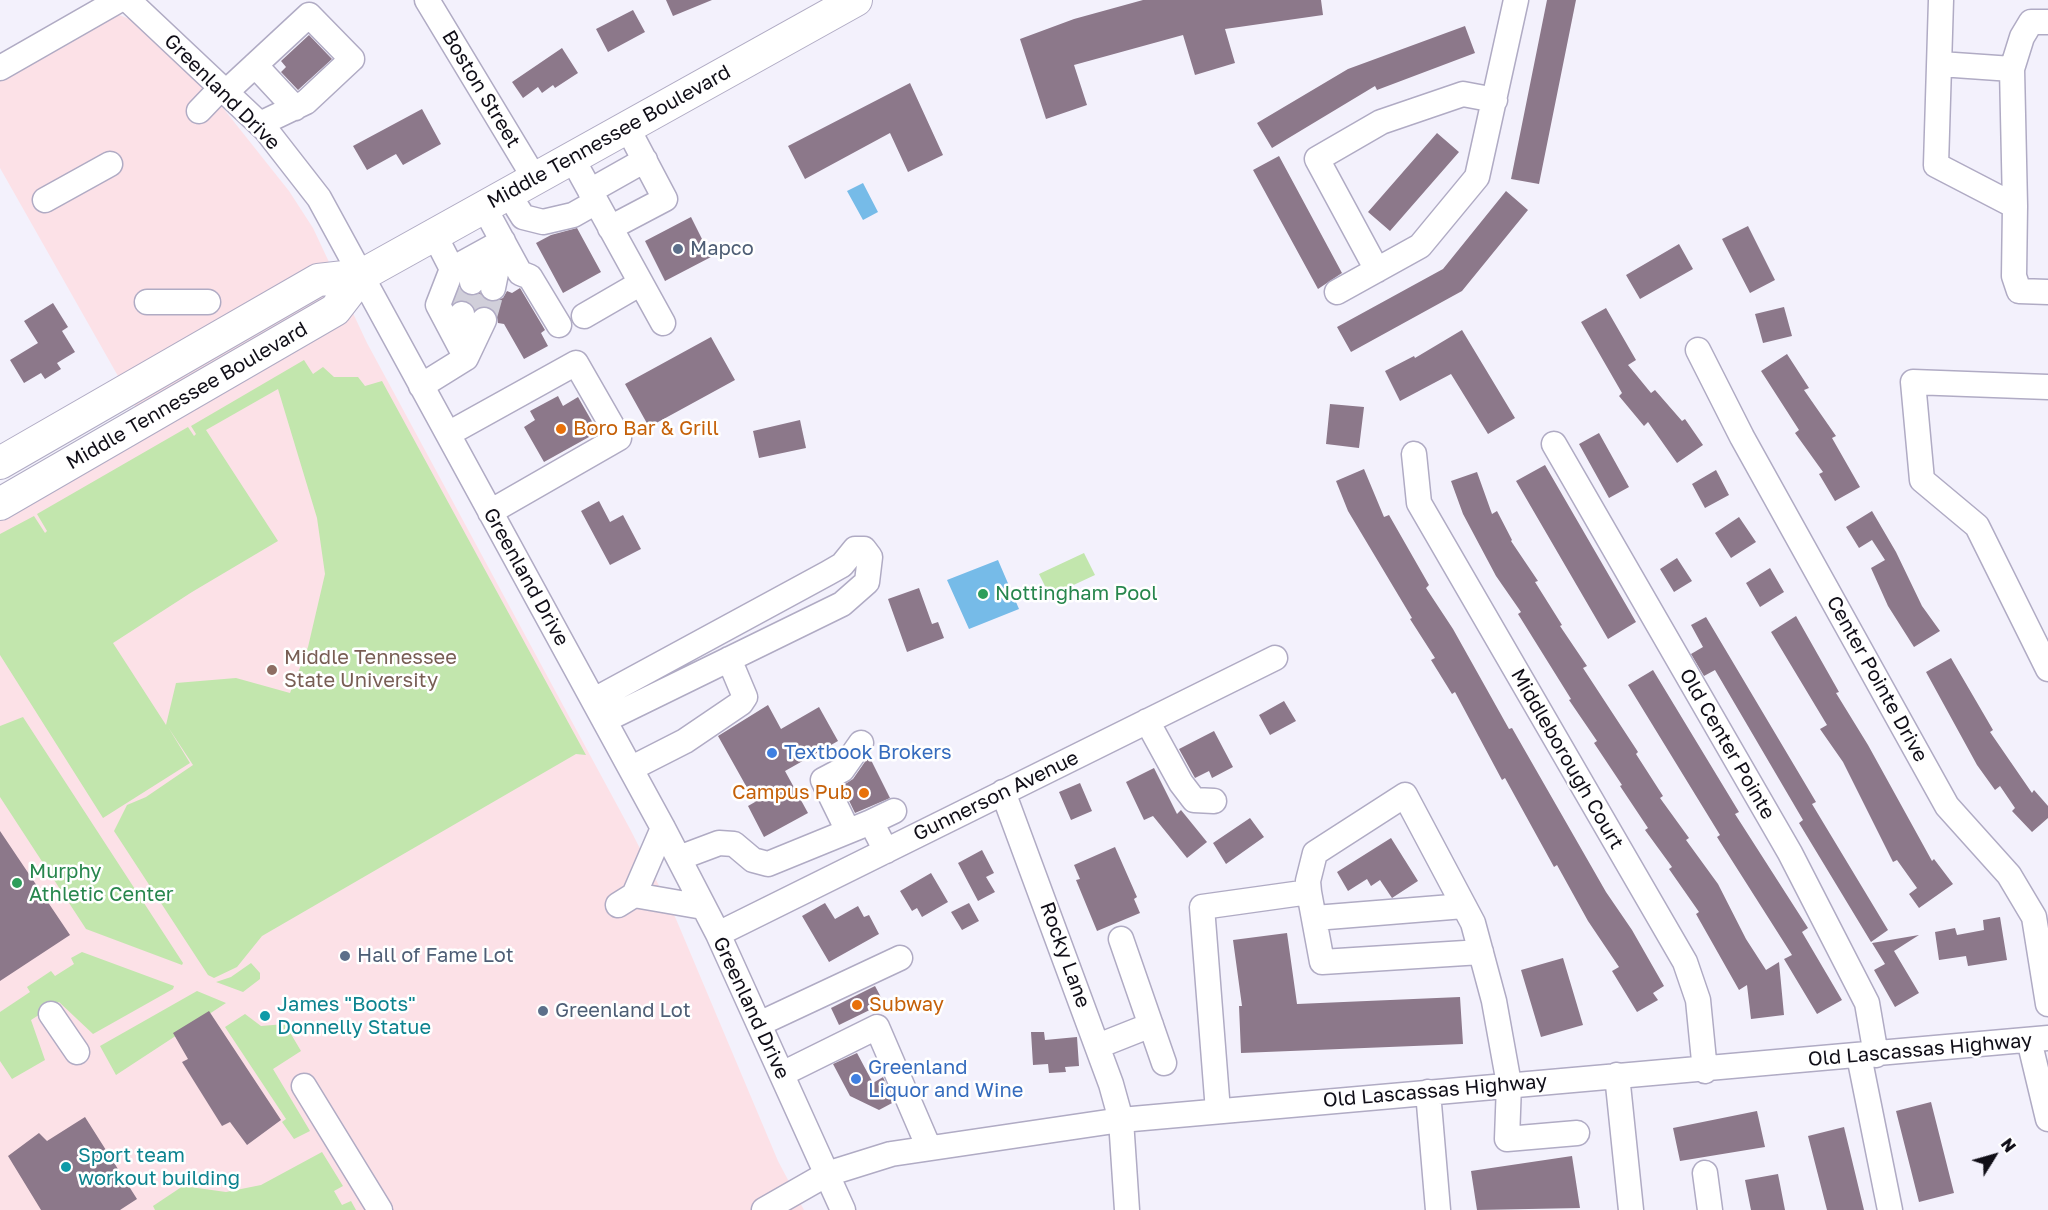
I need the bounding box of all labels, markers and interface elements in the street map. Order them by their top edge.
street label: Boston Street [437,26,525,152]
street label: Greenland Drive [159,29,285,155]
street label: Middle Tennessee Boulevard [483,60,735,214]
place label: Mapco [690,237,754,261]
marker: Mapco [671,242,685,256]
street label: Middle Tennessee Boulevard [62,317,312,475]
place label: Boro Bar & Grill [573,417,719,441]
marker: Boro Bar & Grill [554,422,568,436]
street label: Greenland Drive [478,504,574,650]
place label: Nottingham Pool [995,582,1158,606]
marker: Nottingham Pool [976,587,990,601]
street label: Center Pointe Drive [1821,592,1933,766]
place label: Middle Tennessee State University [284,646,457,693]
marker: Middle Tennessee State University [265,663,279,677]
street label: Middleborough Court [1505,664,1629,854]
street label: Old Center Pointe [1674,664,1780,824]
place label: Textbook Brokers [784,741,952,765]
marker: Textbook Brokers [765,746,779,760]
street label: Gunnerson Avenue [910,746,1082,846]
place label: Campus Pub [732,781,852,805]
marker: Campus Pub [857,786,871,800]
place label: Murphy Athletic Center [29,860,174,907]
marker: Murphy Athletic Center [10,876,24,890]
street label: Rocky Lane [1035,899,1095,1011]
street label: Greenland Drive [708,933,794,1083]
place label: Hall of Fame Lot [357,944,514,968]
marker: Hall of Fame Lot [338,949,352,963]
place label: James "Boots" Donnelly Statue [277,993,431,1040]
place label: Subway [869,993,944,1017]
marker: Subway [850,998,864,1012]
place label: Greenland Lot [555,999,691,1023]
marker: Greenland Lot [536,1004,550,1018]
marker: James "Boots" Donnelly Statue [258,1009,272,1023]
street label: Old Lascassas Highway [1807,1028,2033,1072]
place label: Greenland Liquor and Wine [868,1056,1023,1103]
street label: Old Lascassas Highway [1322,1069,1548,1113]
marker: Greenland Liquor and Wine [849,1072,863,1086]
north arrow [1964,1126,2024,1186]
text: N [1997,1134,2020,1156]
place label: Sport team workout building [78,1144,240,1191]
marker: Sport team workout building [59,1160,73,1174]

